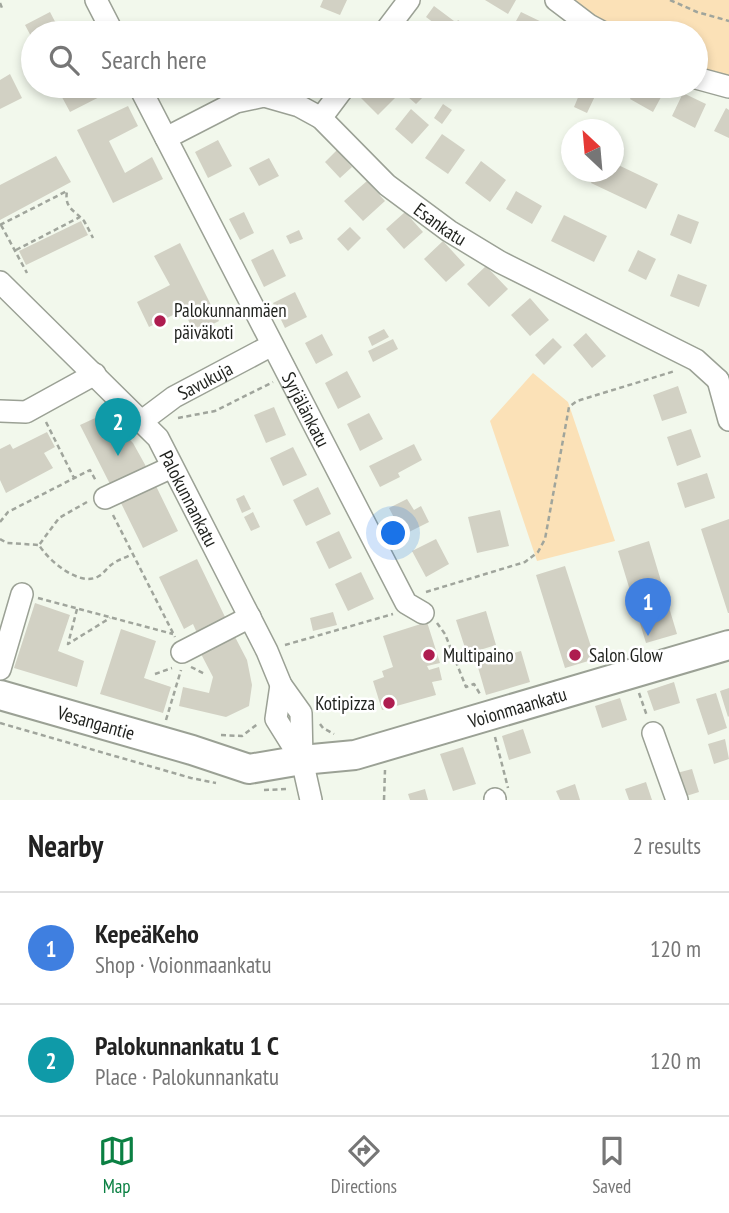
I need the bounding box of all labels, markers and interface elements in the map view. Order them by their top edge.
search box [21,21,708,98]
icon: search [45,41,83,79]
text: Search here [101,43,207,76]
north arrow [561,119,624,182]
street label: Esankatu [409,197,471,251]
place label: Palokunnanmäen päiväkoti [174,298,287,344]
marker: Palokunnanmäen päiväkoti [152,313,168,329]
street label: Savukuja [173,356,236,405]
street label: Syrjälänkatu [277,368,335,451]
pin: 2 [95,398,141,456]
street label: Palokunnankatu [154,446,224,551]
your location [376,516,410,550]
pin: 1 [625,578,671,636]
place label: Multipaino [443,643,514,667]
place label: Salon Glow [589,643,664,667]
marker: Multipaino [421,647,437,663]
marker: Salon Glow [567,647,583,663]
street label: Voionmaankatu [464,681,569,733]
place label: Kotipizza [315,691,375,715]
marker: Kotipizza [381,695,397,711]
street label: Vesangantie [54,700,138,745]
text: Nearby [28,826,103,865]
text: 2 results [633,831,701,860]
text: KepeäKeho [95,917,199,950]
text: 1 [46,934,57,963]
text: 120 m [650,934,701,963]
text: Shop · Voionmaankatu [95,950,271,979]
text: Palokunnankatu 1 C [95,1029,279,1062]
text: 2 [46,1046,57,1075]
text: 120 m [650,1046,701,1075]
text: Place · Palokunnankatu [95,1062,279,1091]
tab: Map [98,1132,136,1198]
tab: Directions [331,1132,397,1198]
tab: Saved [592,1132,631,1198]

